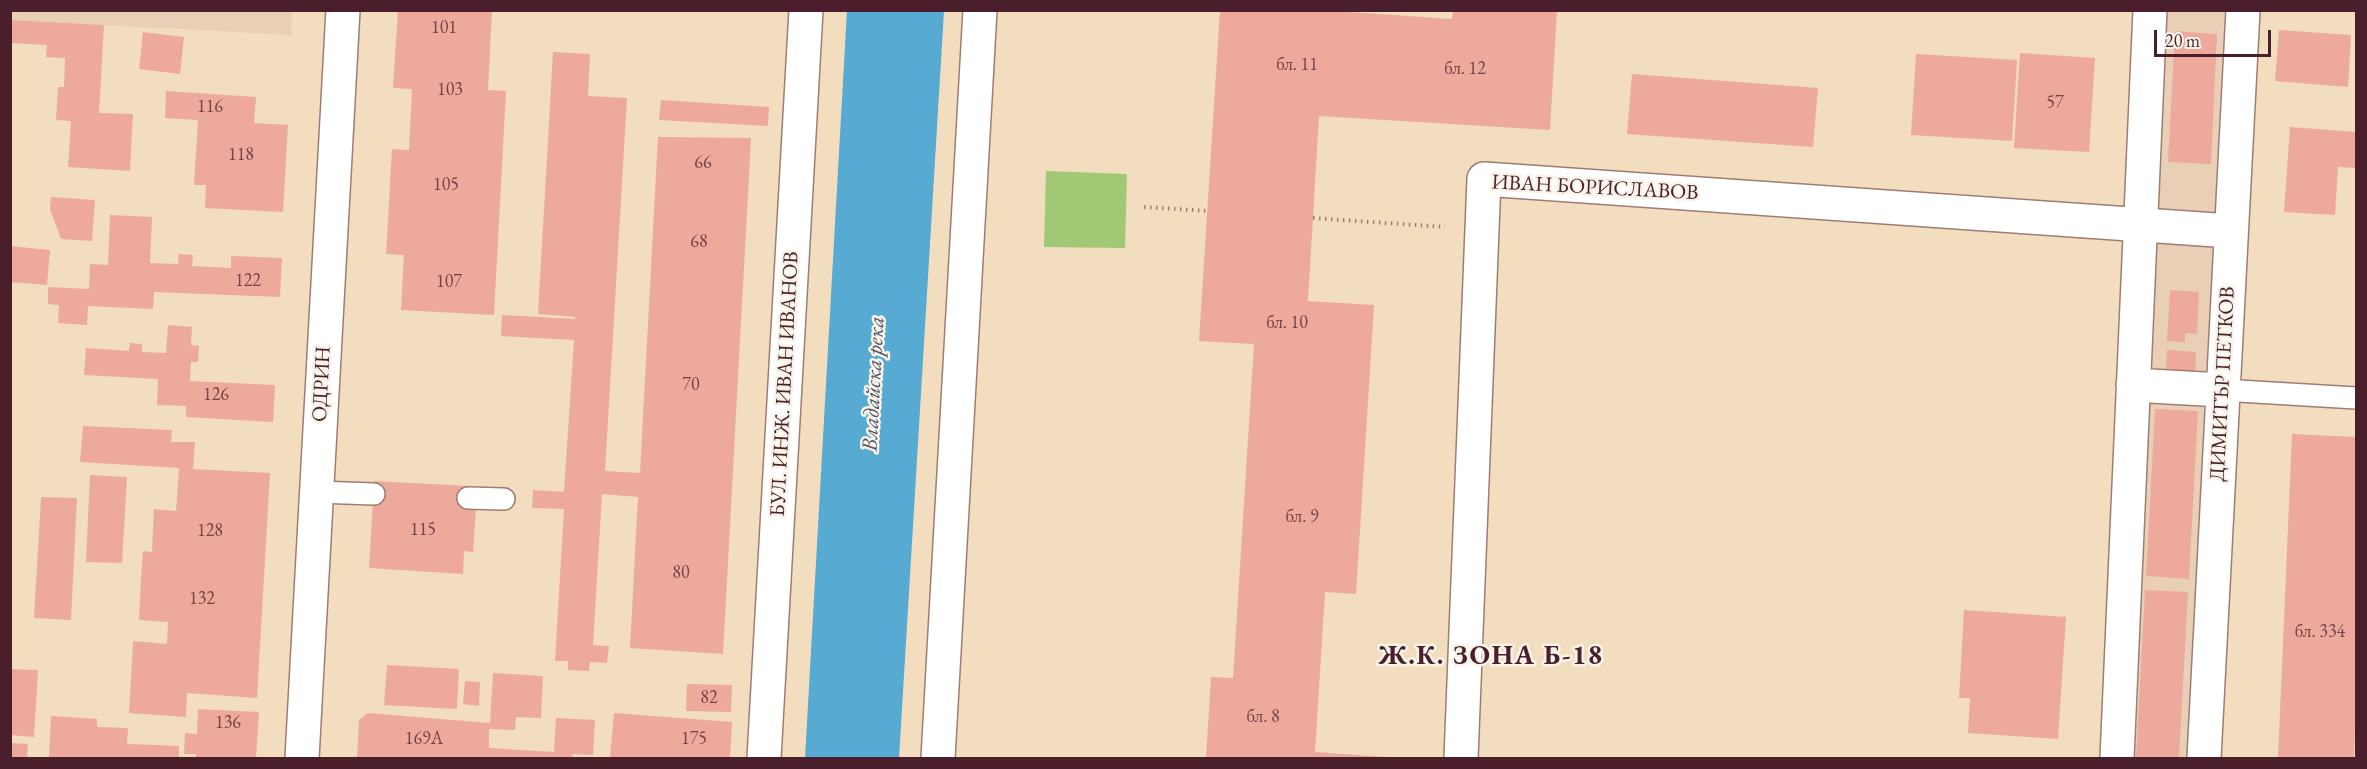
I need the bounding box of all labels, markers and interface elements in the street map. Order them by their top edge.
house number: 101 [431,17,457,39]
scale bar [2157,18,2274,56]
text: 20 m [2165,29,2200,52]
house number: бл. 11 [1276,54,1318,76]
house number: бл. 12 [1444,58,1486,80]
house number: 103 [437,79,463,101]
house number: 57 [2046,92,2064,114]
house number: 116 [197,96,223,118]
house number: 118 [228,144,254,166]
house number: 66 [694,152,712,174]
street label: ИВАН БОРИСЛАВОВ [1491,170,1699,206]
house number: 105 [433,174,459,196]
house number: 68 [690,231,708,253]
street label: БУЛ. ИНЖ. ИВАН ИВАНОВ [765,251,805,517]
house number: 122 [235,270,261,292]
house number: 107 [436,271,462,293]
street label: ДИМИТЪР ПЕТКОВ [2205,286,2241,482]
house number: бл. 10 [1266,312,1308,334]
water label: Владайска река [857,316,891,452]
street label: ОДРИН [307,346,337,422]
house number: 70 [682,374,700,396]
house number: 126 [203,384,229,406]
house number: бл. 9 [1285,506,1319,528]
house number: 115 [410,519,436,541]
house number: 128 [197,520,223,542]
house number: 80 [672,562,690,584]
house number: 132 [189,588,215,610]
house number: бл. 334 [2295,621,2345,643]
district label: Ж.К. ЗОНА Б-18 [1378,641,1604,673]
house number: 82 [700,687,718,709]
house number: бл. 8 [1246,706,1280,728]
house number: 136 [215,712,241,734]
house number: 169А [405,728,443,750]
house number: 175 [681,728,707,750]

